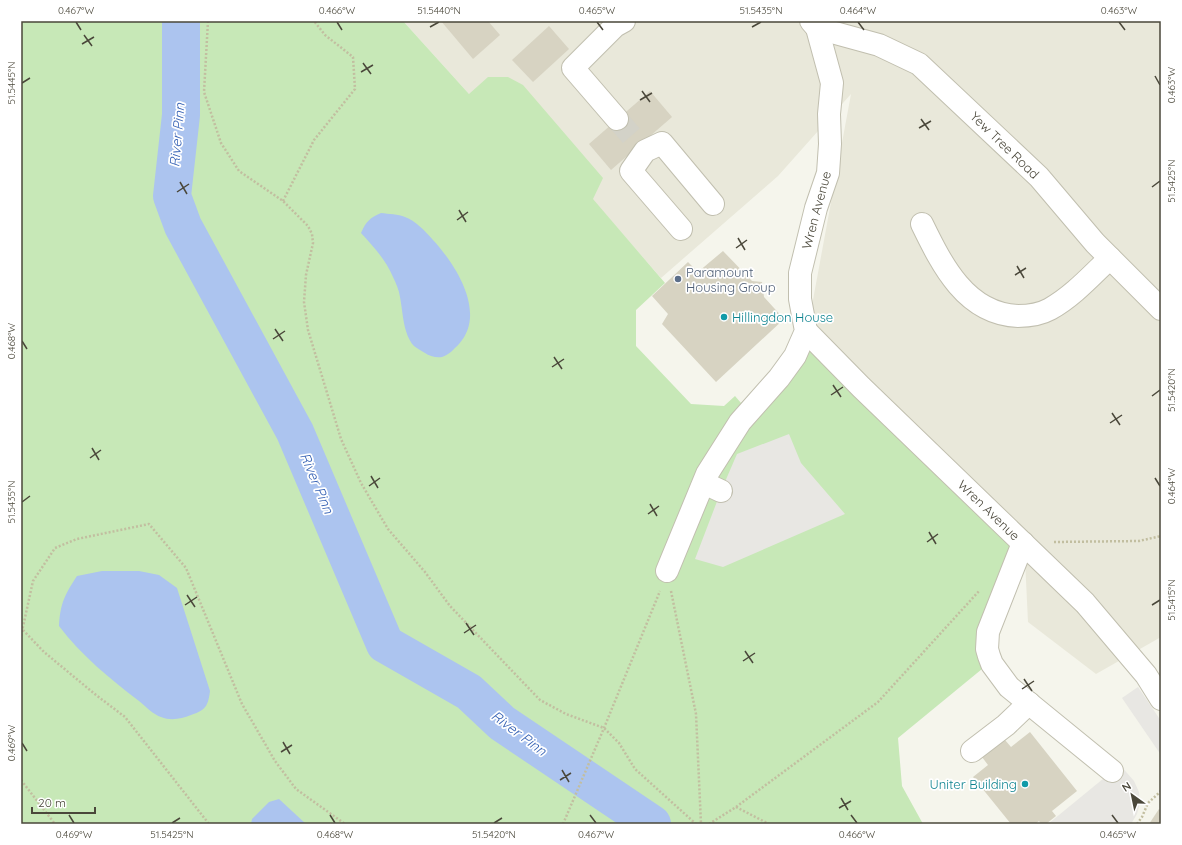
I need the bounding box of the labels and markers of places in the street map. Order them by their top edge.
place label: Paramount Housing Group [686,264,776,295]
marker: Paramount Housing Group [673,274,683,284]
place label: Hillingdon House [732,309,833,325]
marker: Hillingdon House [719,312,729,322]
place label: Uniter Building [929,776,1017,792]
marker: Uniter Building [1020,779,1030,789]

